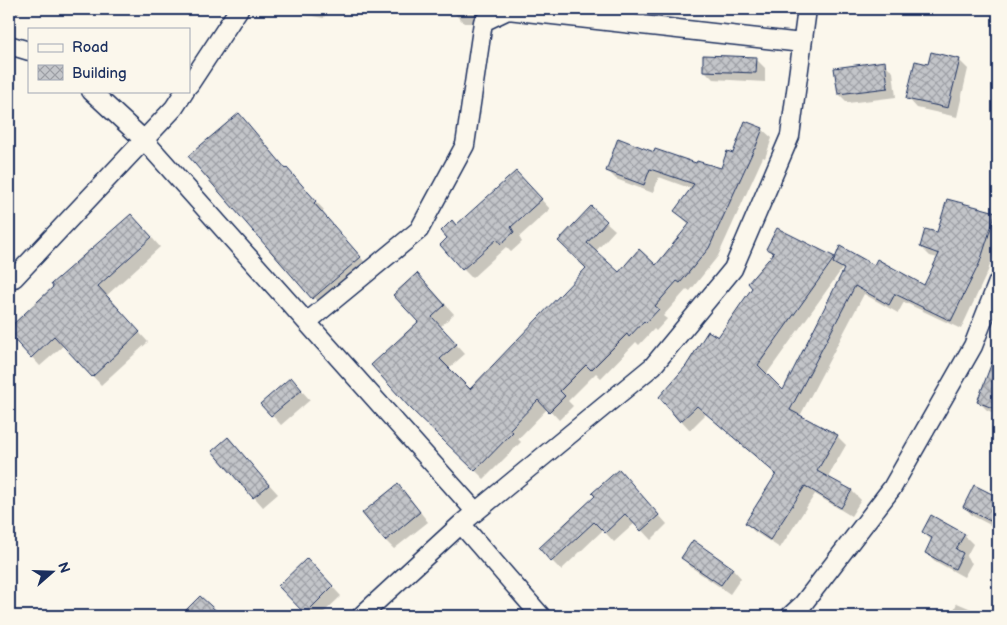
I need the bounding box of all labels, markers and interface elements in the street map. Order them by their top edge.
legend [28,28,190,92]
text: Road [72,38,108,57]
text: Building [72,64,127,83]
north arrow [28,548,78,598]
text: N [54,560,74,576]

